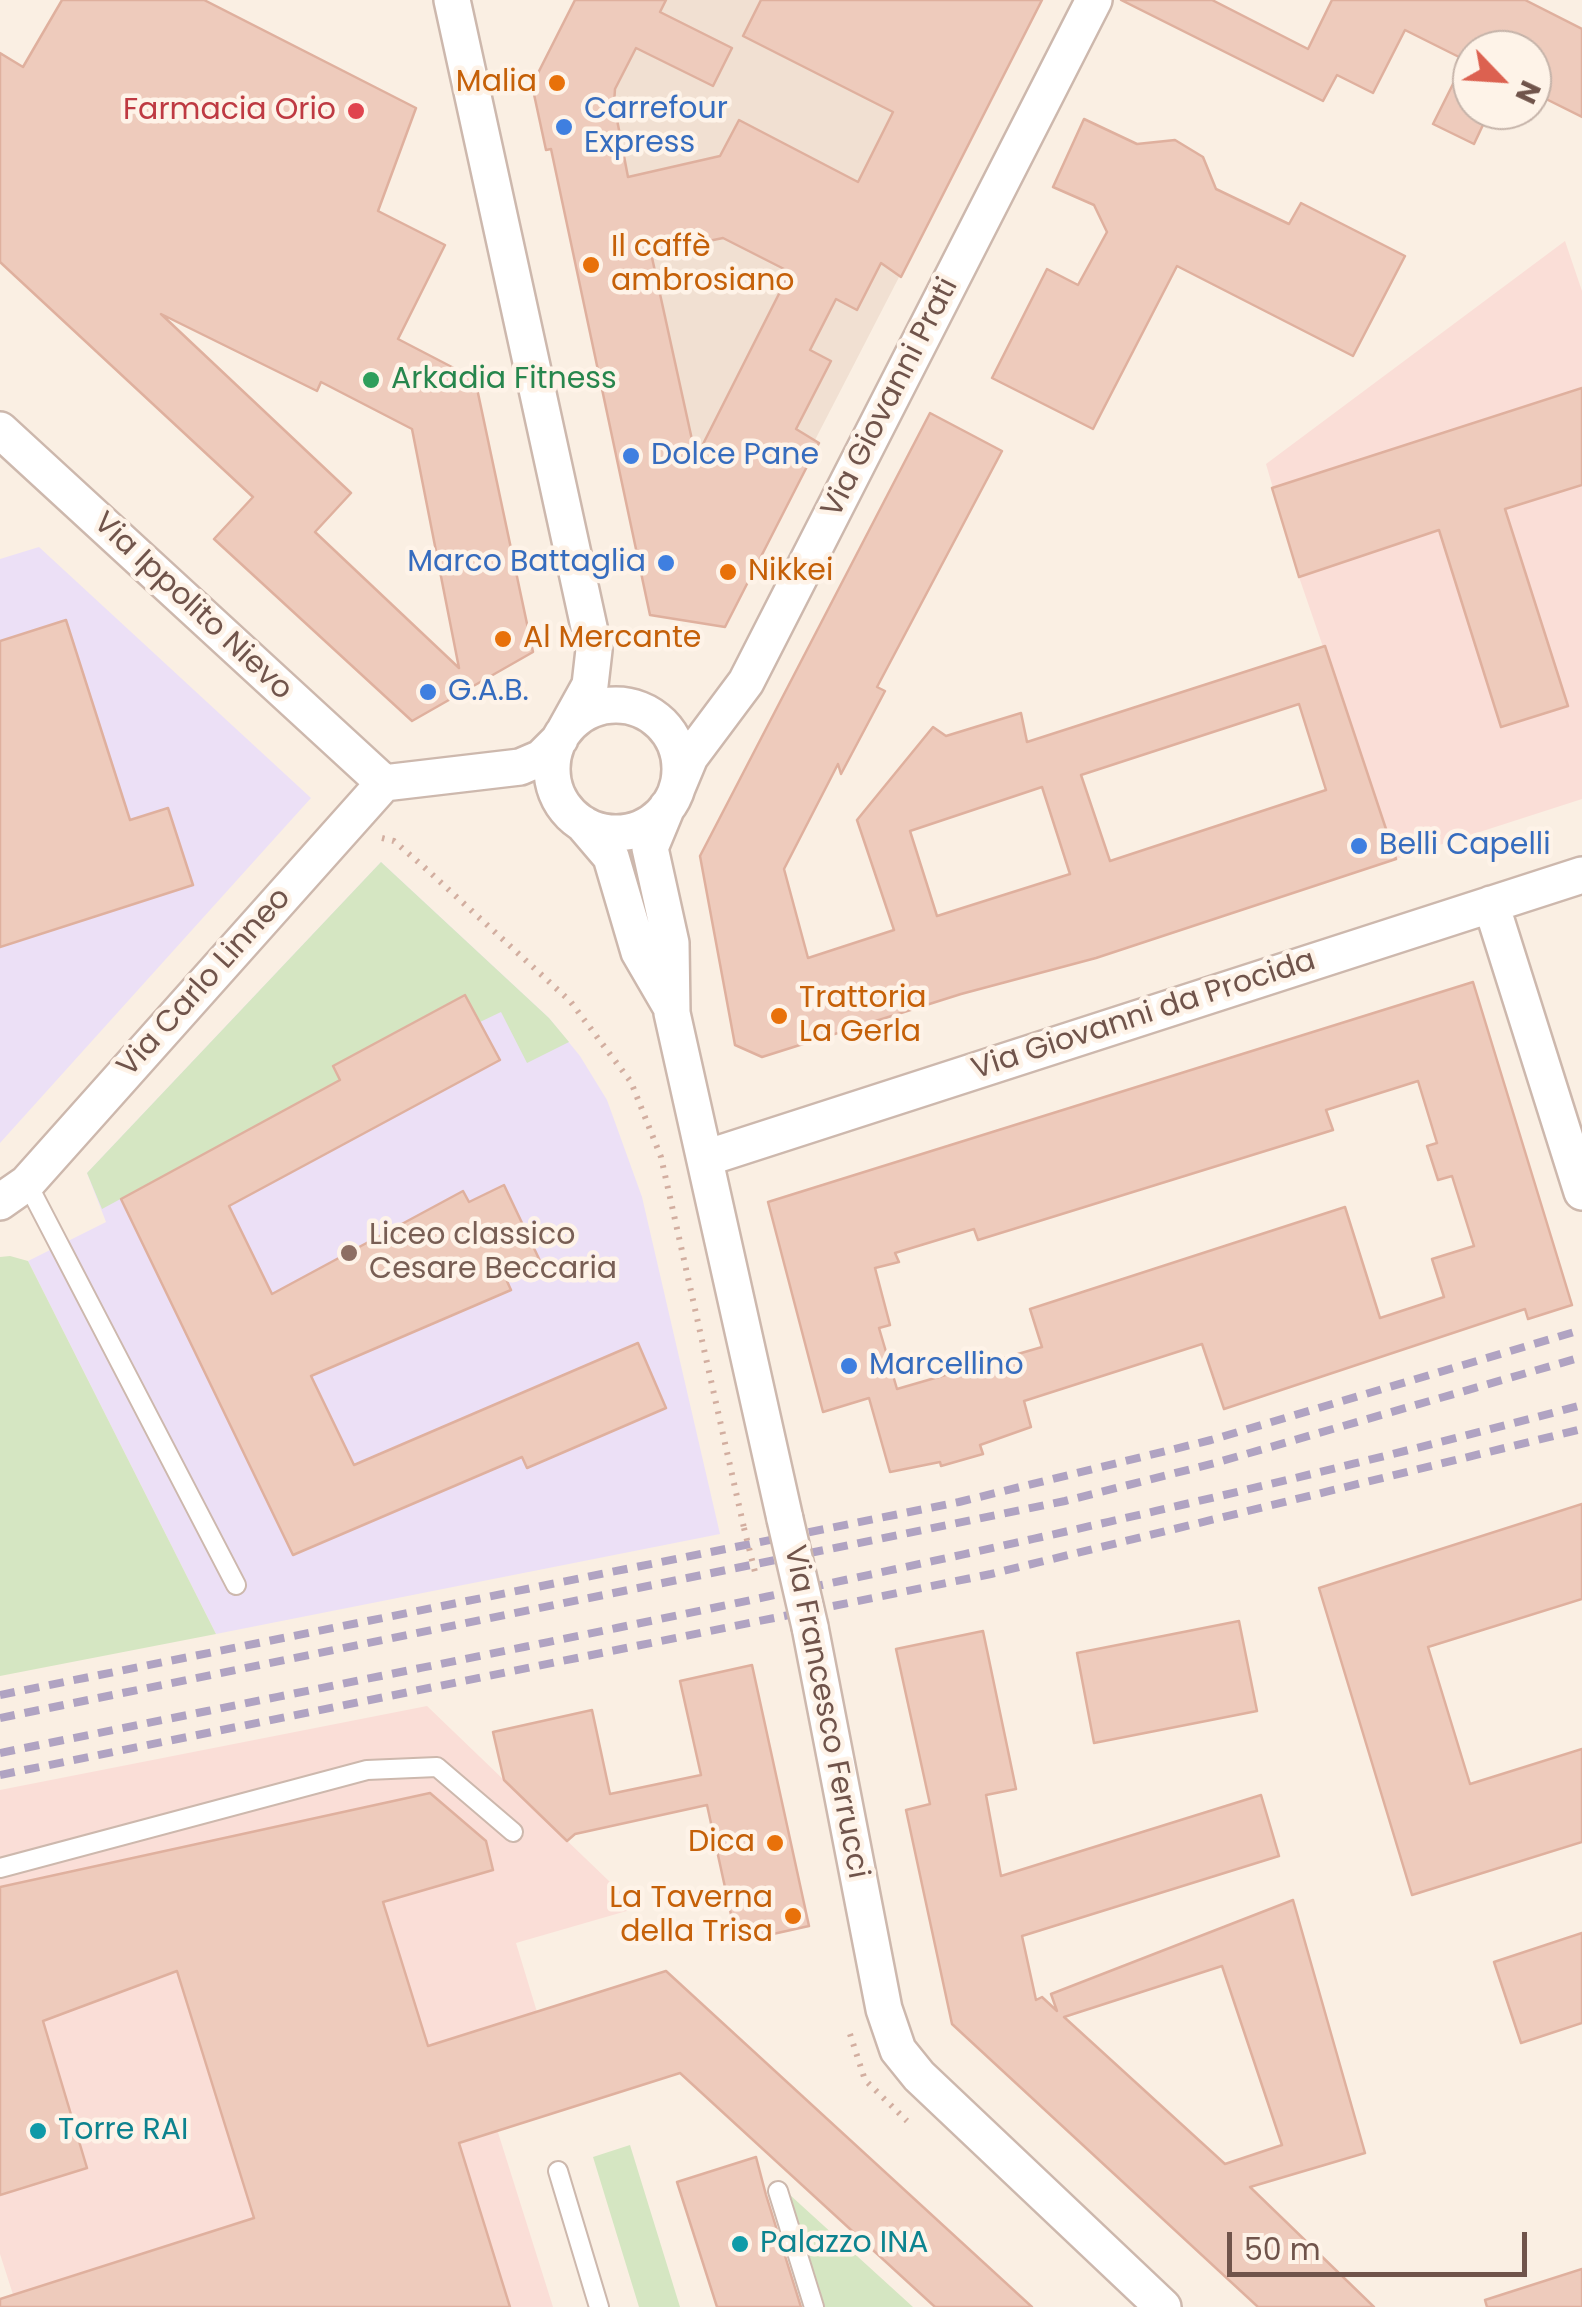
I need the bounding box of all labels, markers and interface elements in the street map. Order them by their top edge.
north arrow [1452,30,1552,130]
place label: Malia [456,65,537,101]
marker: Malia [546,72,568,94]
text: N [1506,74,1550,110]
place label: Carrefour Express [584,92,728,162]
place label: Farmacia Orio [123,93,336,129]
marker: Farmacia Orio [345,100,367,122]
marker: Carrefour Express [553,116,575,138]
place label: Il caffè ambrosiano [611,230,795,300]
marker: Il caffè ambrosiano [580,254,602,276]
street label: Via Giovanni Prati [815,272,967,524]
place label: Arkadia Fitness [391,362,617,398]
marker: Arkadia Fitness [360,369,382,391]
place label: Dolce Pane [651,438,819,474]
marker: Dolce Pane [620,445,642,467]
street label: Via Ippolito Nievo [85,505,299,709]
place label: Marco Battaglia [407,545,646,581]
marker: Marco Battaglia [655,552,677,574]
place label: Nikkei [748,554,833,590]
marker: Nikkei [717,561,739,583]
place label: Al Mercante [523,621,701,657]
marker: Al Mercante [492,628,514,650]
place label: G.A.B. [448,674,529,710]
marker: G.A.B. [417,681,439,703]
place label: Belli Capelli [1379,828,1551,864]
marker: Belli Capelli [1348,835,1370,857]
street label: Via Carlo Linneo [111,881,299,1085]
street label: Via Giovanni da Procida [968,943,1320,1089]
place label: Trattoria La Gerla [799,981,927,1052]
marker: Trattoria La Gerla [768,1005,790,1027]
place label: Liceo classico Cesare Beccaria [369,1218,617,1288]
marker: Liceo classico Cesare Beccaria [338,1242,360,1264]
place label: Marcellino [869,1348,1024,1384]
marker: Marcellino [838,1355,860,1377]
street label: Via Francesco Ferrucci [775,1542,875,1882]
place label: Dica [688,1825,755,1861]
marker: Dica [764,1832,786,1854]
place label: La Taverna della Trisa [609,1881,773,1952]
marker: La Taverna della Trisa [782,1905,804,1927]
place label: Torre RAI [58,2113,188,2149]
marker: Torre RAI [27,2120,49,2142]
scale bar [1232,2212,1532,2274]
place label: Palazzo INA [760,2226,929,2262]
text: 50 m [1244,2228,1321,2271]
marker: Palazzo INA [729,2233,751,2255]

